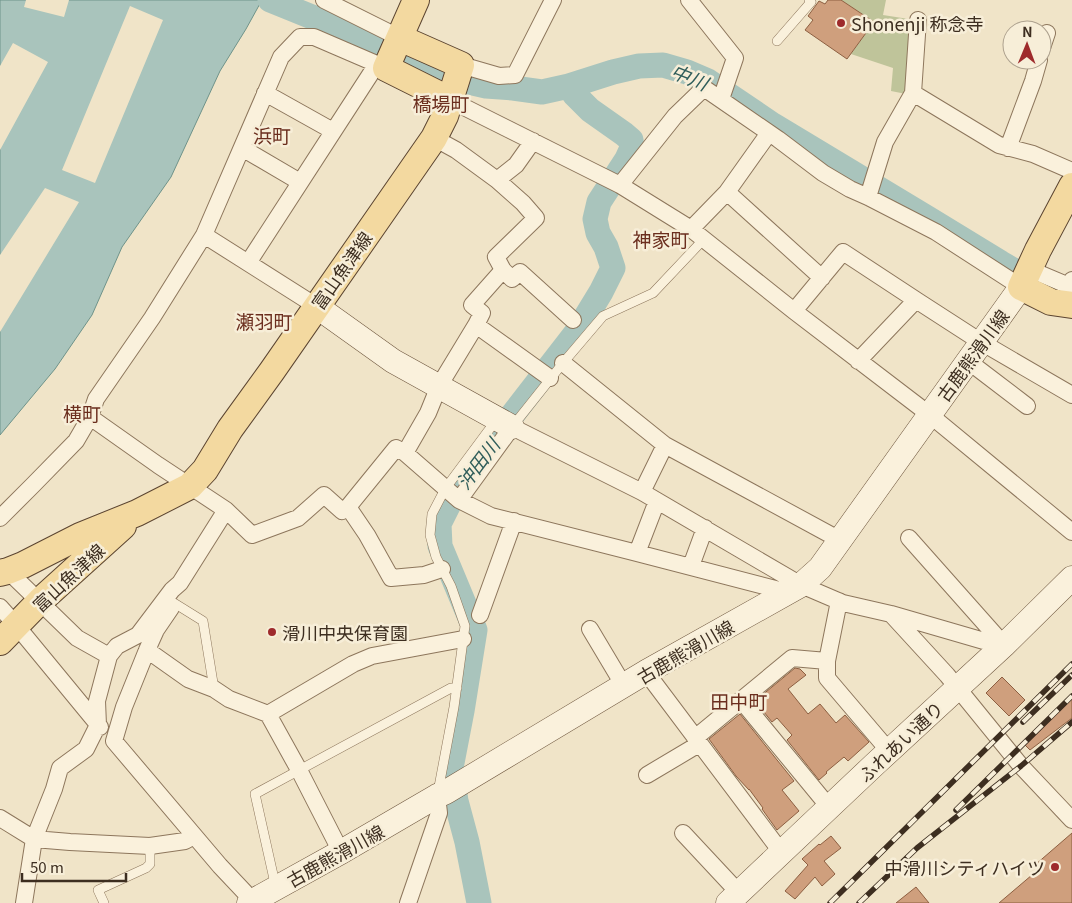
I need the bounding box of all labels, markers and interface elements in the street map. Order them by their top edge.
place label: Shonenji 称念寺 [851,10,983,36]
marker: Shonenji 称念寺 [835,17,847,29]
north arrow [1002,20,1052,70]
text: N [1022,21,1033,41]
water label: 中川 [667,56,715,96]
district label: 橋場町 [412,89,470,116]
district label: 浜町 [253,121,291,148]
district label: 神家町 [632,225,690,252]
street label: 富山魚津線 [305,226,377,314]
street label: 古鹿熊滑川線 [930,304,1014,406]
district label: 瀬羽町 [235,307,293,334]
district label: 横町 [63,399,101,426]
water label: 沖田川 [449,431,506,494]
street label: 富山魚津線 [26,537,110,617]
street label: 古鹿熊滑川線 [632,613,738,689]
place label: 滑川中央保育園 [282,619,408,645]
marker: 滑川中央保育園 [266,626,278,638]
district label: 田中町 [710,687,768,714]
street label: ふれあい通り [852,695,948,787]
street label: 古鹿熊滑川線 [281,817,389,893]
scale bar [22,850,126,882]
place label: 中滑川シティハイツ [884,854,1045,880]
text: 50 m [30,856,64,877]
marker: 中滑川シティハイツ [1049,861,1061,873]

